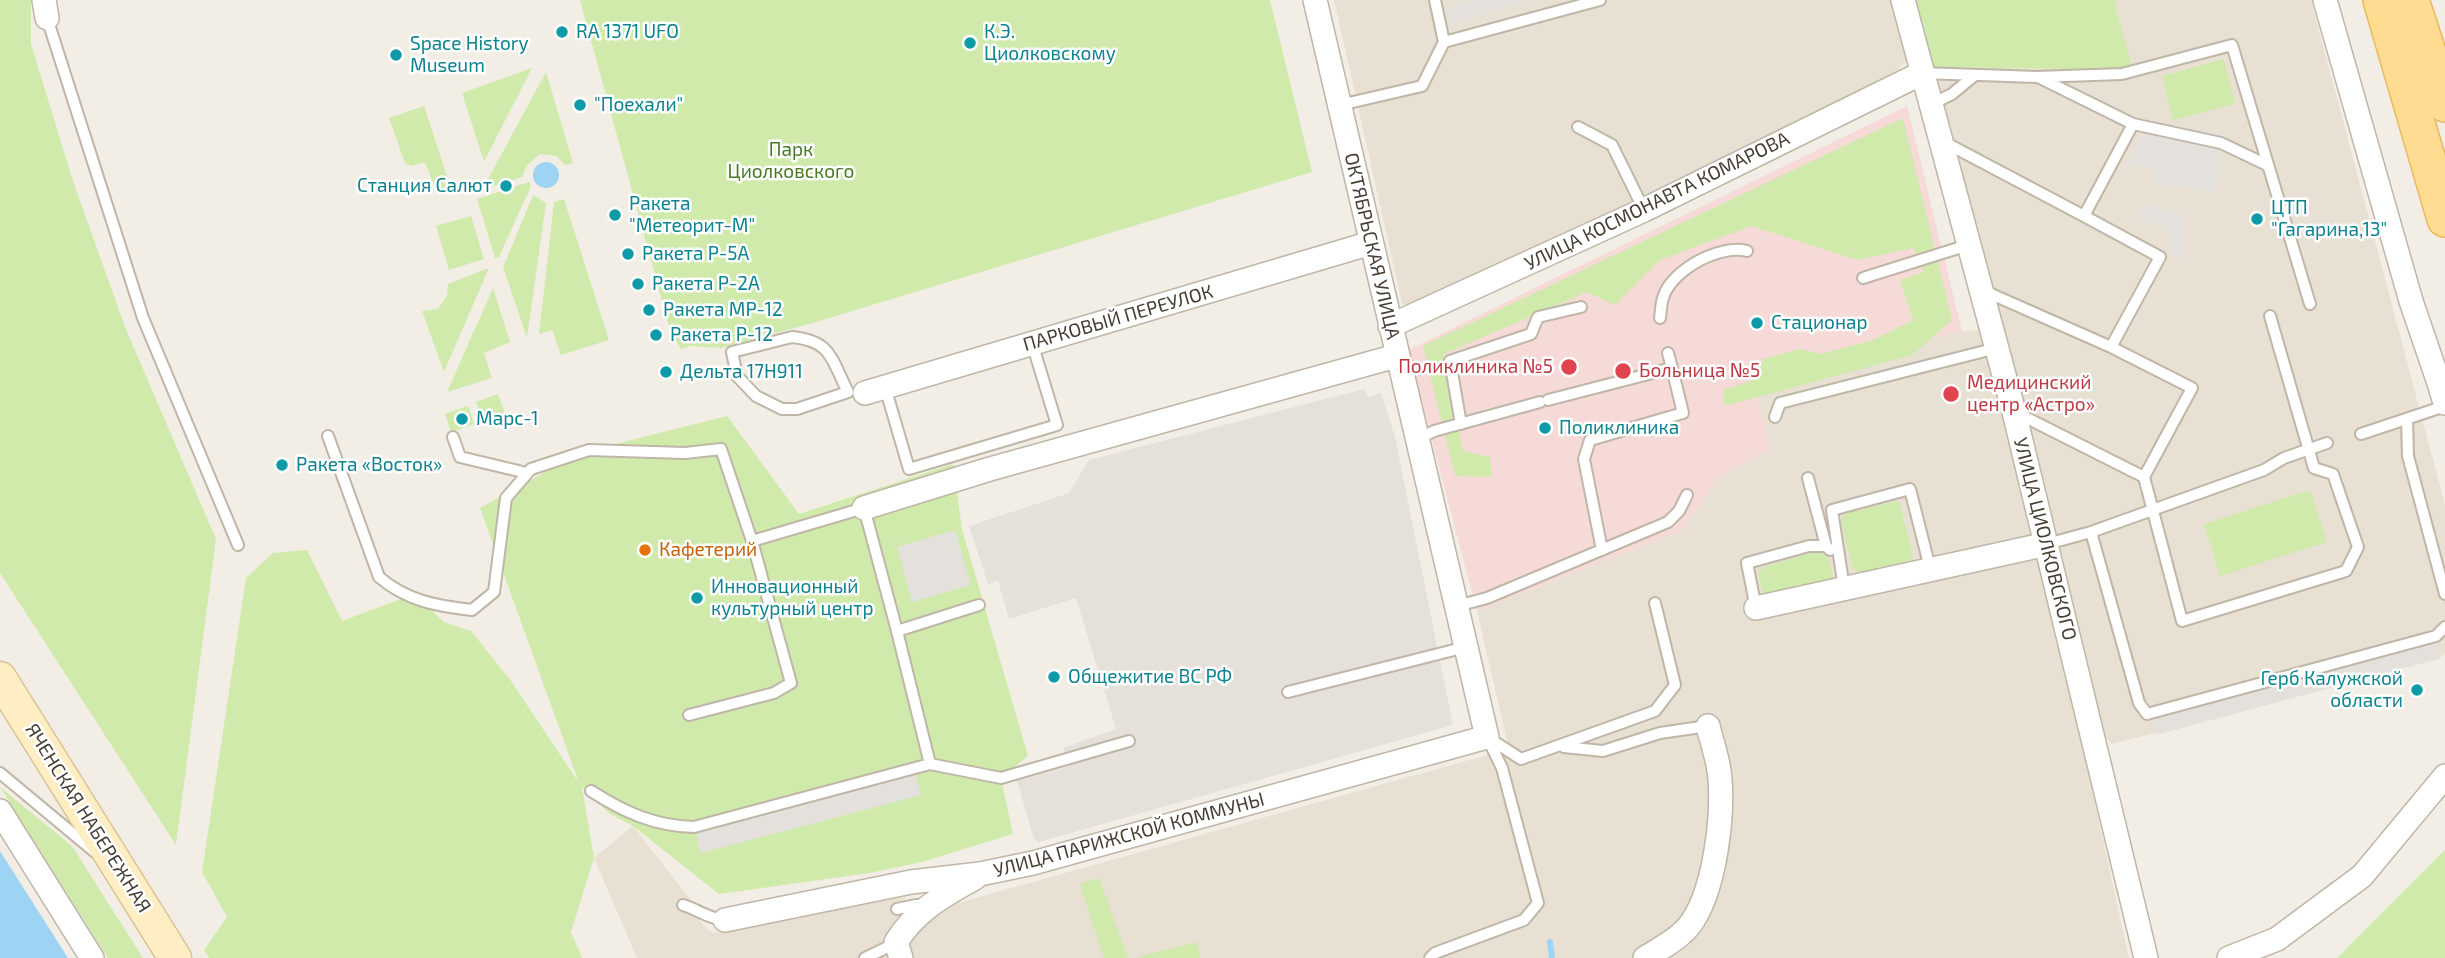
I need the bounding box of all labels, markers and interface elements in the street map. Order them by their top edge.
place label: RA 1371 UFO [576,21,679,43]
place label: К.Э. Циолковскому [984,21,1116,65]
marker: RA 1371 UFO [554,24,570,40]
place label: Space History Museum [410,33,528,77]
marker: К.Э. Циолковскому [962,35,978,51]
marker: Space History Museum [388,47,404,63]
place label: "Поехали" [594,94,683,116]
marker: "Поехали" [572,97,588,113]
street label: УЛИЦА КОСМОНАВТА КОМАРОВА [1521,127,1793,275]
park label: Парк Циолковского [728,139,854,183]
street label: ОКТЯБРЬСКАЯ УЛИЦА [1339,150,1405,342]
place label: Станция Салют [357,175,492,197]
marker: Станция Салют [498,178,514,194]
place label: Ракета "Метеорит-М" [629,193,755,237]
place label: ЦТП "Гагарина,13" [2271,197,2387,241]
marker: Ракета "Метеорит-М" [607,207,623,223]
marker: ЦТП "Гагарина,13" [2249,211,2265,227]
place label: Ракета Р-5А [642,243,749,265]
marker: Ракета Р-5А [620,246,636,262]
place label: Ракета Р-2А [652,273,760,295]
marker: Ракета Р-2А [630,276,646,292]
street label: ПАРКОВЫЙ ПЕРЕУЛОК [1020,280,1216,356]
place label: Ракета МР-12 [663,299,783,321]
marker: Ракета МР-12 [641,302,657,318]
place label: Стационар [1771,312,1868,334]
marker: Стационар [1749,315,1765,331]
place label: Ракета Р-12 [670,324,773,346]
marker: Ракета Р-12 [648,327,664,343]
place label: Поликлиника №5 [1398,356,1553,378]
marker: Поликлиника №5 [1559,357,1579,377]
place label: Больница №5 [1639,360,1760,382]
place label: Дельта 17Н911 [680,361,803,383]
marker: Больница №5 [1613,361,1633,381]
marker: Дельта 17Н911 [658,364,674,380]
place label: Медицинский центр «Астро» [1967,372,2095,416]
marker: Медицинский центр «Астро» [1941,384,1961,404]
place label: Марс-1 [476,408,539,430]
marker: Марс-1 [454,411,470,427]
place label: Поликлиника [1559,417,1679,439]
marker: Поликлиника [1537,420,1553,436]
street label: УЛИЦА ЦИОЛКОВСКОГО [2009,435,2081,643]
place label: Ракета «Восток» [296,454,442,476]
marker: Ракета «Восток» [274,457,290,473]
place label: Кафетерий [659,539,757,561]
marker: Кафетерий [637,542,653,558]
place label: Инновационный культурный центр [711,576,873,620]
marker: Инновационный культурный центр [689,590,705,606]
place label: Общежитие ВС РФ [1068,666,1232,688]
place label: Герб Калужской области [2261,668,2403,712]
marker: Общежитие ВС РФ [1046,669,1062,685]
marker: Герб Калужской области [2409,682,2425,698]
street label: ЯЧЕНСКАЯ НАБЕРЕЖНАЯ [20,719,156,917]
street label: УЛИЦА ПАРИЖСКОЙ КОММУНЫ [991,788,1267,882]

